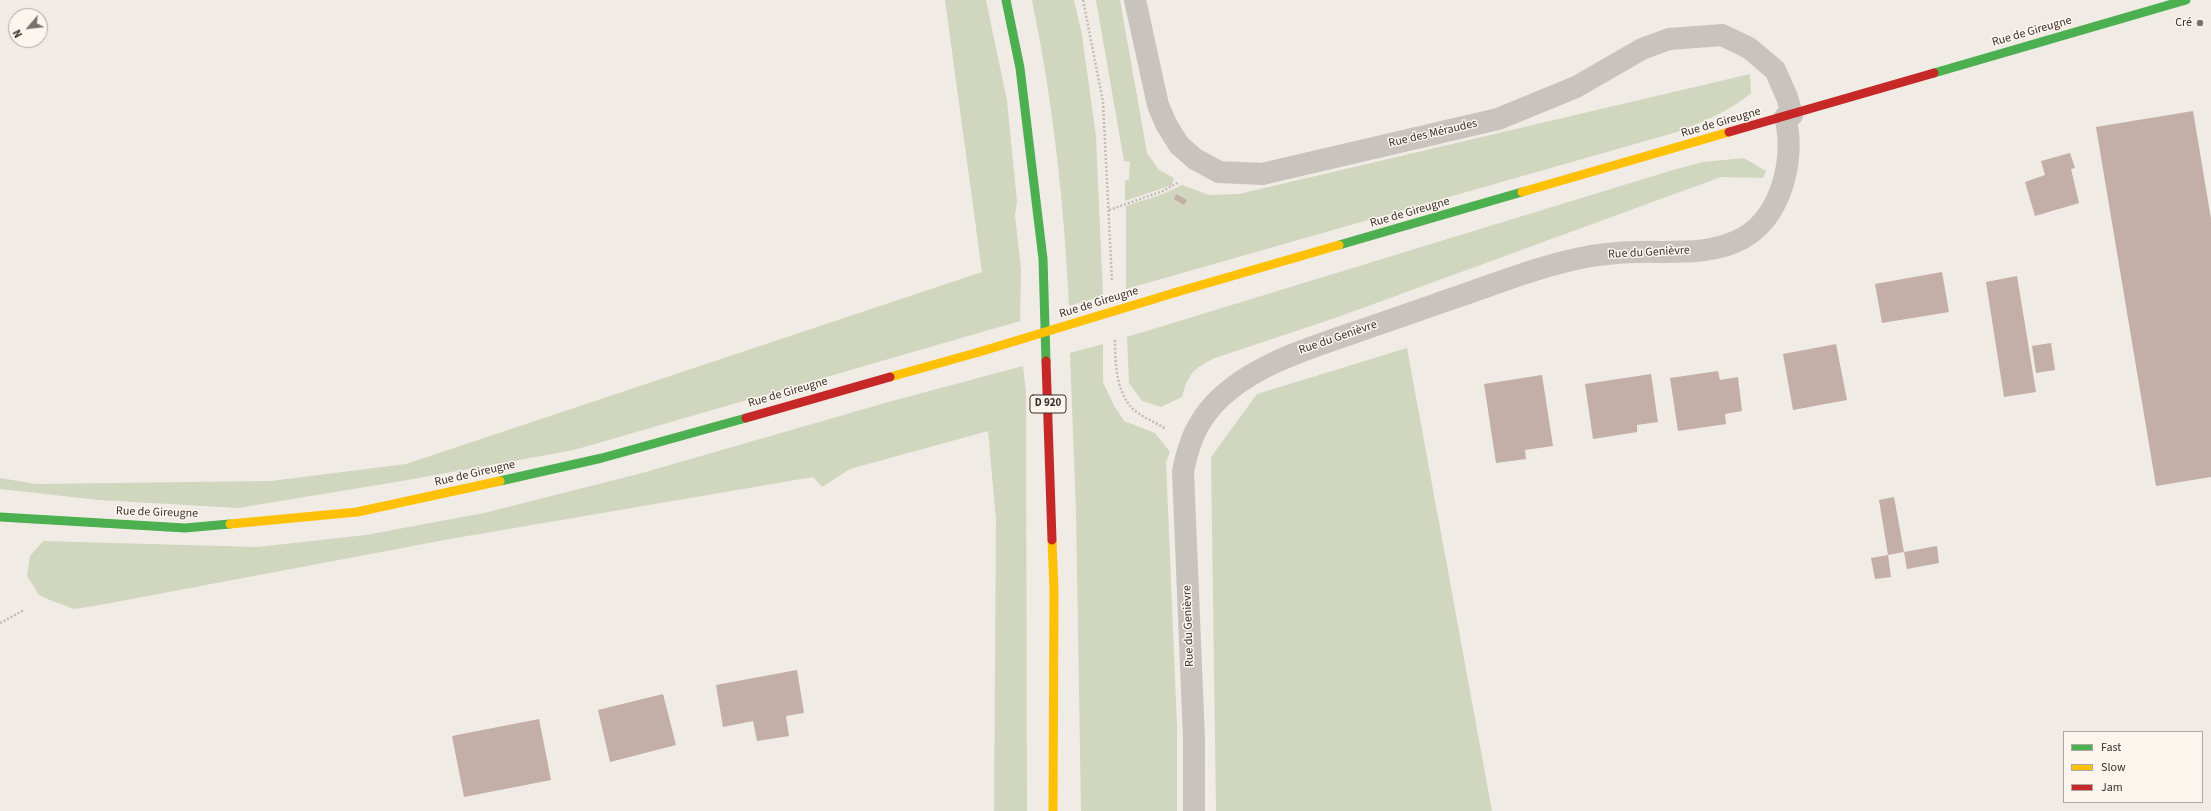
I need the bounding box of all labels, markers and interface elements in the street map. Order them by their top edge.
north arrow [8,8,48,48]
street label: Rue de Gireugne [1991,14,2073,50]
place label: Cré [2175,16,2192,30]
marker: Cré [2195,18,2205,28]
text: N [10,27,26,40]
street label: Rue de Gireugne [1680,105,1762,141]
street label: Rue des Méraudes [1387,117,1479,151]
street label: Rue de Gireugne [1369,195,1451,231]
street label: Rue du Genièvre [1608,244,1690,262]
street label: Rue de Gireugne [1058,284,1140,322]
street label: Rue du Genièvre [1297,318,1379,358]
street label: Rue de Gireugne [747,375,829,411]
road number: D 920 [1030,395,1066,413]
street label: Rue de Gireugne [433,458,517,490]
street label: Rue de Gireugne [116,504,198,522]
street label: Rue du Genièvre [1180,585,1198,667]
legend [2063,731,2203,803]
text: Fast [2101,739,2121,756]
text: Slow [2101,759,2126,776]
text: Jam [2101,779,2123,796]

